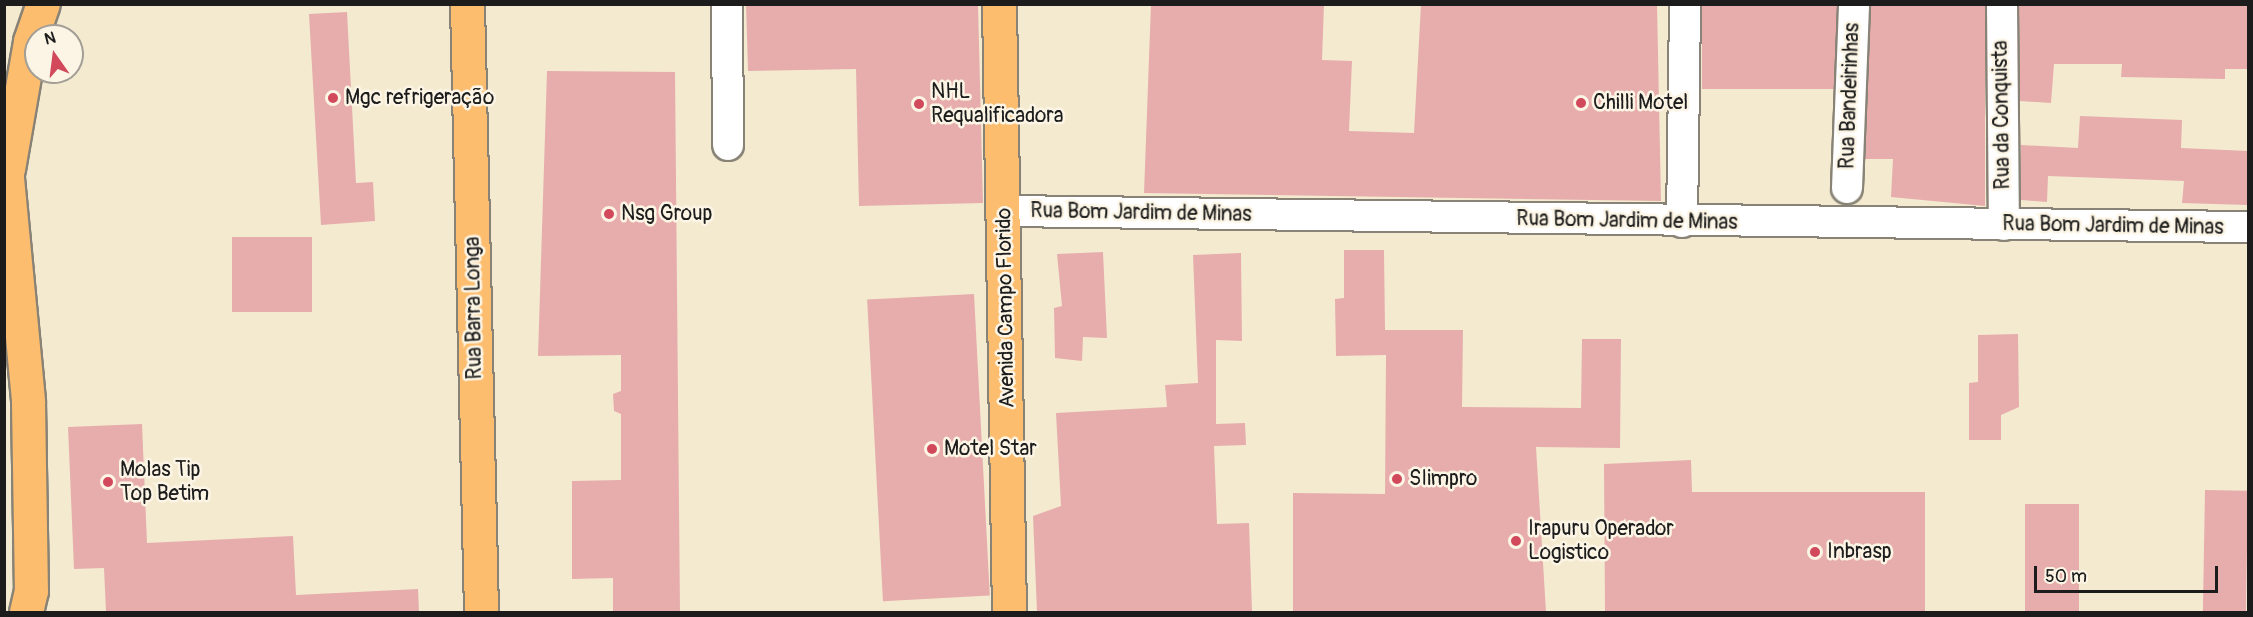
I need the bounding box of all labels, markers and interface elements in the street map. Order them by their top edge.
street label: Rua Bandeirinhas [1835,22,1865,170]
north arrow [24,24,84,84]
text: N [42,27,58,49]
street label: Rua da Conquista [1988,40,2016,190]
place label: NHL Requalificadora [931,79,1064,129]
place label: Mgc refrigeração [345,85,494,111]
place label: Chilli Motel [1593,90,1688,116]
marker: Mgc refrigeração [326,91,340,105]
marker: Chilli Motel [1574,96,1588,110]
marker: NHL Requalificadora [912,97,926,111]
street label: Rua Bom Jardim de Minas [1030,198,1252,228]
place label: Nsg Group [621,201,712,227]
street label: Rua Bom Jardim de Minas [1516,206,1738,236]
marker: Nsg Group [602,207,616,221]
street label: Avenida Campo Florido [992,208,1020,408]
street label: Rua Bom Jardim de Minas [2002,211,2224,241]
street label: Rua Barra Longa [460,236,488,380]
place label: Motel Star [944,436,1037,462]
marker: Motel Star [925,442,939,456]
place label: Molas Tip Top Betim [120,457,209,507]
place label: SIimpro [1409,466,1477,492]
marker: SIimpro [1390,472,1404,486]
marker: Molas Tip Top Betim [101,475,115,489]
place label: Irapuru Operador Logistico [1528,516,1674,566]
marker: Irapuru Operador Logistico [1509,534,1523,548]
place label: Inbrasp [1827,539,1892,565]
marker: Inbrasp [1808,545,1822,559]
scale bar [2037,554,2222,592]
text: 50 m [2045,565,2087,588]

